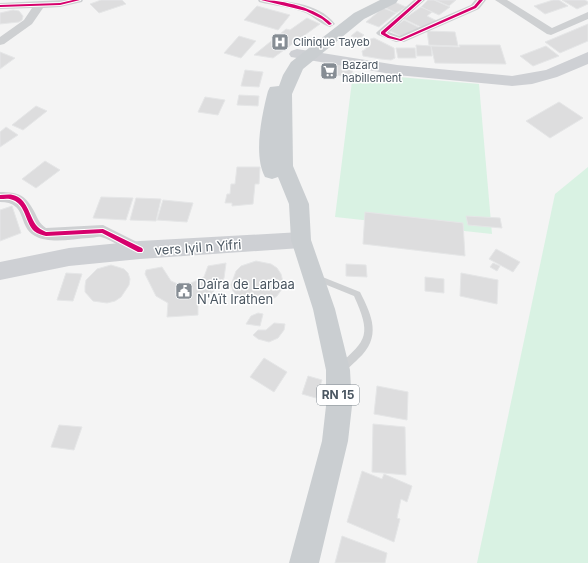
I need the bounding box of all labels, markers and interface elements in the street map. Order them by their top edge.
hospital icon: Clinique Tayeb [270,32,290,52]
place label: Clinique Tayeb [293,35,370,49]
place label: Bazard habillement [342,58,402,85]
supermarket icon: Bazard habillement [319,61,339,81]
street label: vers Iγil n Yifri [154,236,242,258]
place label: Daïra de Larbaa N'Aït Irathen [197,276,295,307]
public building icon: Daïra de Larbaa N'Aït Irathen [174,281,194,301]
road number: RN 15 [317,385,359,405]

